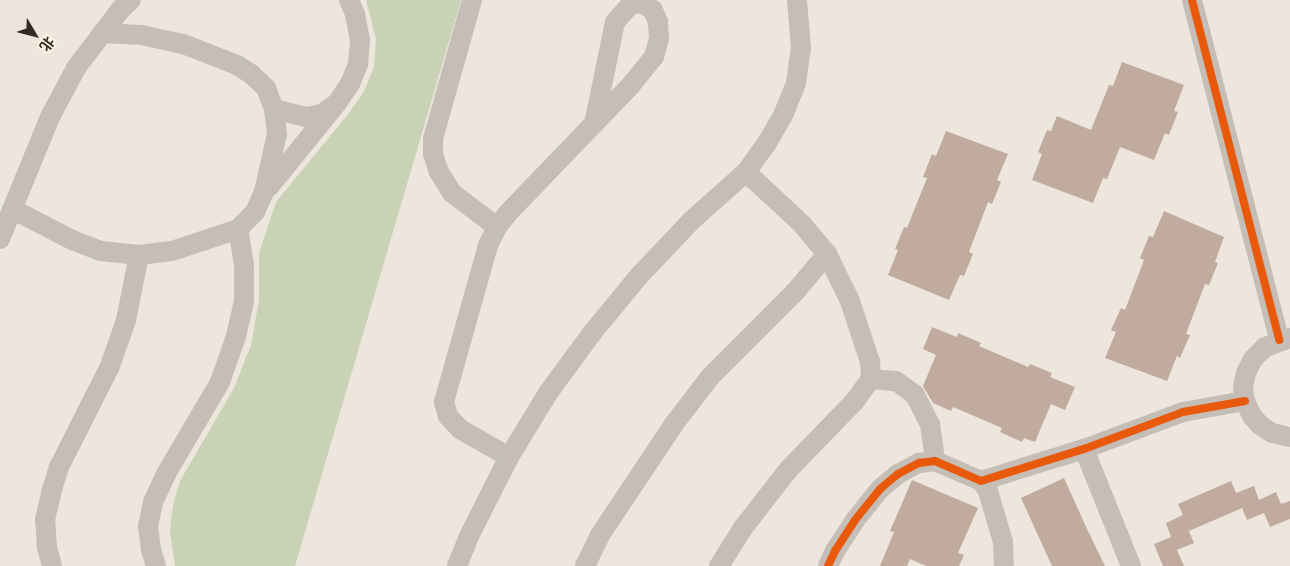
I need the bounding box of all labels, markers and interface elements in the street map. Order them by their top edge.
north arrow [10,10,60,60]
text: 北 [36,34,58,55]

